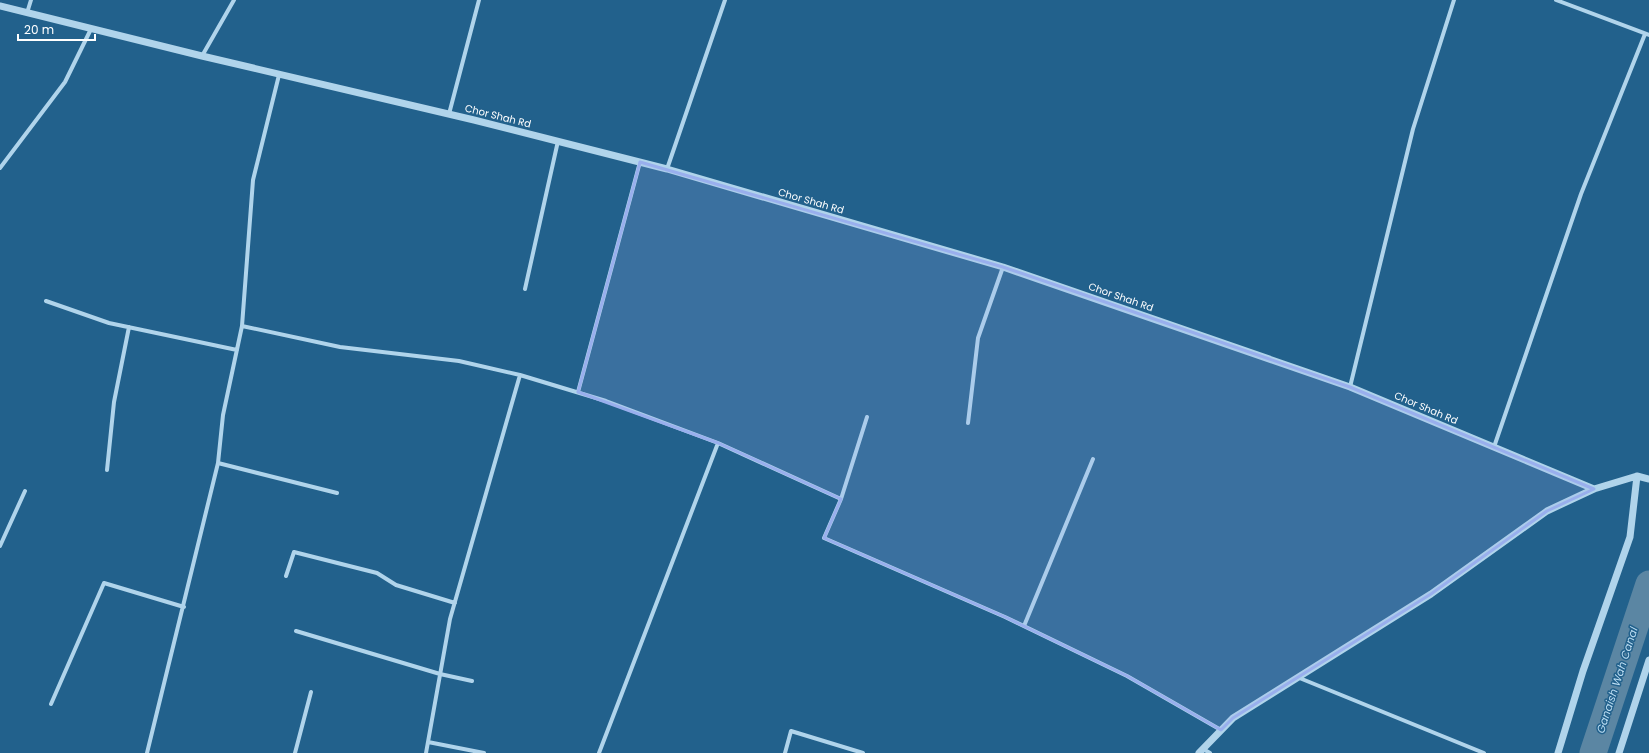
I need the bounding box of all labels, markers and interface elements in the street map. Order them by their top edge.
scale bar [18,16,95,42]
text: 20 m [24,21,54,38]
street label: Chor Shah Rd [463,101,533,131]
street label: Chor Shah Rd [776,184,846,218]
street label: Chor Shah Rd [1086,279,1156,315]
street label: Chor Shah Rd [1392,388,1460,428]
water label: Ganaish Wah Canal [1592,625,1642,735]

